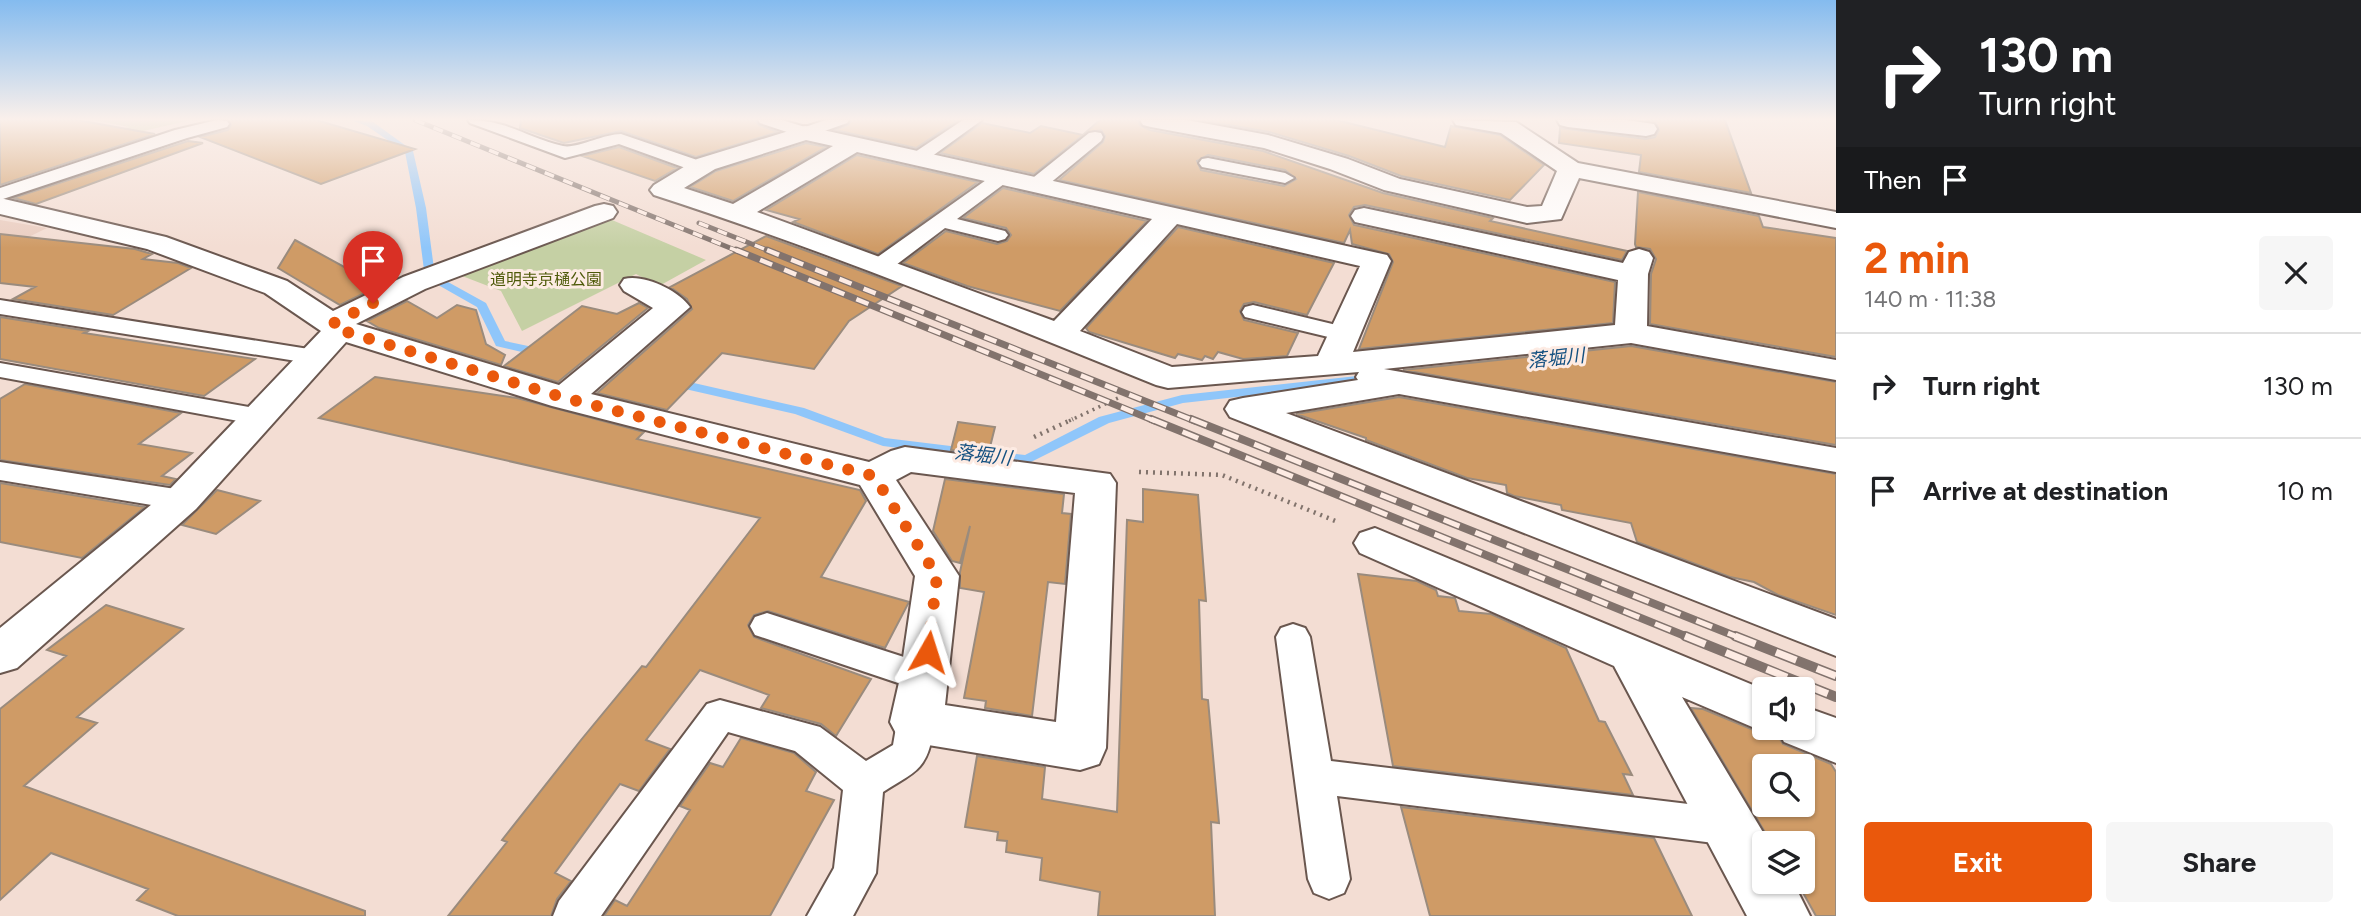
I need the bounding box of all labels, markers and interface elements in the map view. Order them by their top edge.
text: 130 m [1979,25,2113,84]
icon: right [1864,28,1955,119]
text: Turn right [1979,85,2117,123]
icon: arrive [1936,161,1974,199]
text: Then [1864,164,1922,196]
pin [343,231,403,303]
text: 2 min [1864,233,1970,284]
button: close [2259,236,2333,310]
icon: arrive [354,242,392,280]
park label: 道明寺京樋公園 [490,270,602,289]
text: 140 m · 11:38 [1864,285,1996,313]
water label: 落堀川 [1526,343,1588,372]
icon: right [1864,367,1902,405]
text: Turn right [1923,370,2040,402]
text: 130 m [2263,370,2333,402]
water label: 落堀川 [953,440,1015,470]
icon: arrive [1864,472,1902,510]
text: Arrive at destination [1923,475,2168,507]
text: 10 m [2277,475,2333,507]
position arrow [891,615,965,689]
map controls [1752,677,1815,894]
button: sound [1752,677,1815,740]
button: search [1752,754,1815,817]
button: Exit [1864,822,2092,902]
button: Share [2106,822,2333,902]
button: layers [1752,831,1815,894]

